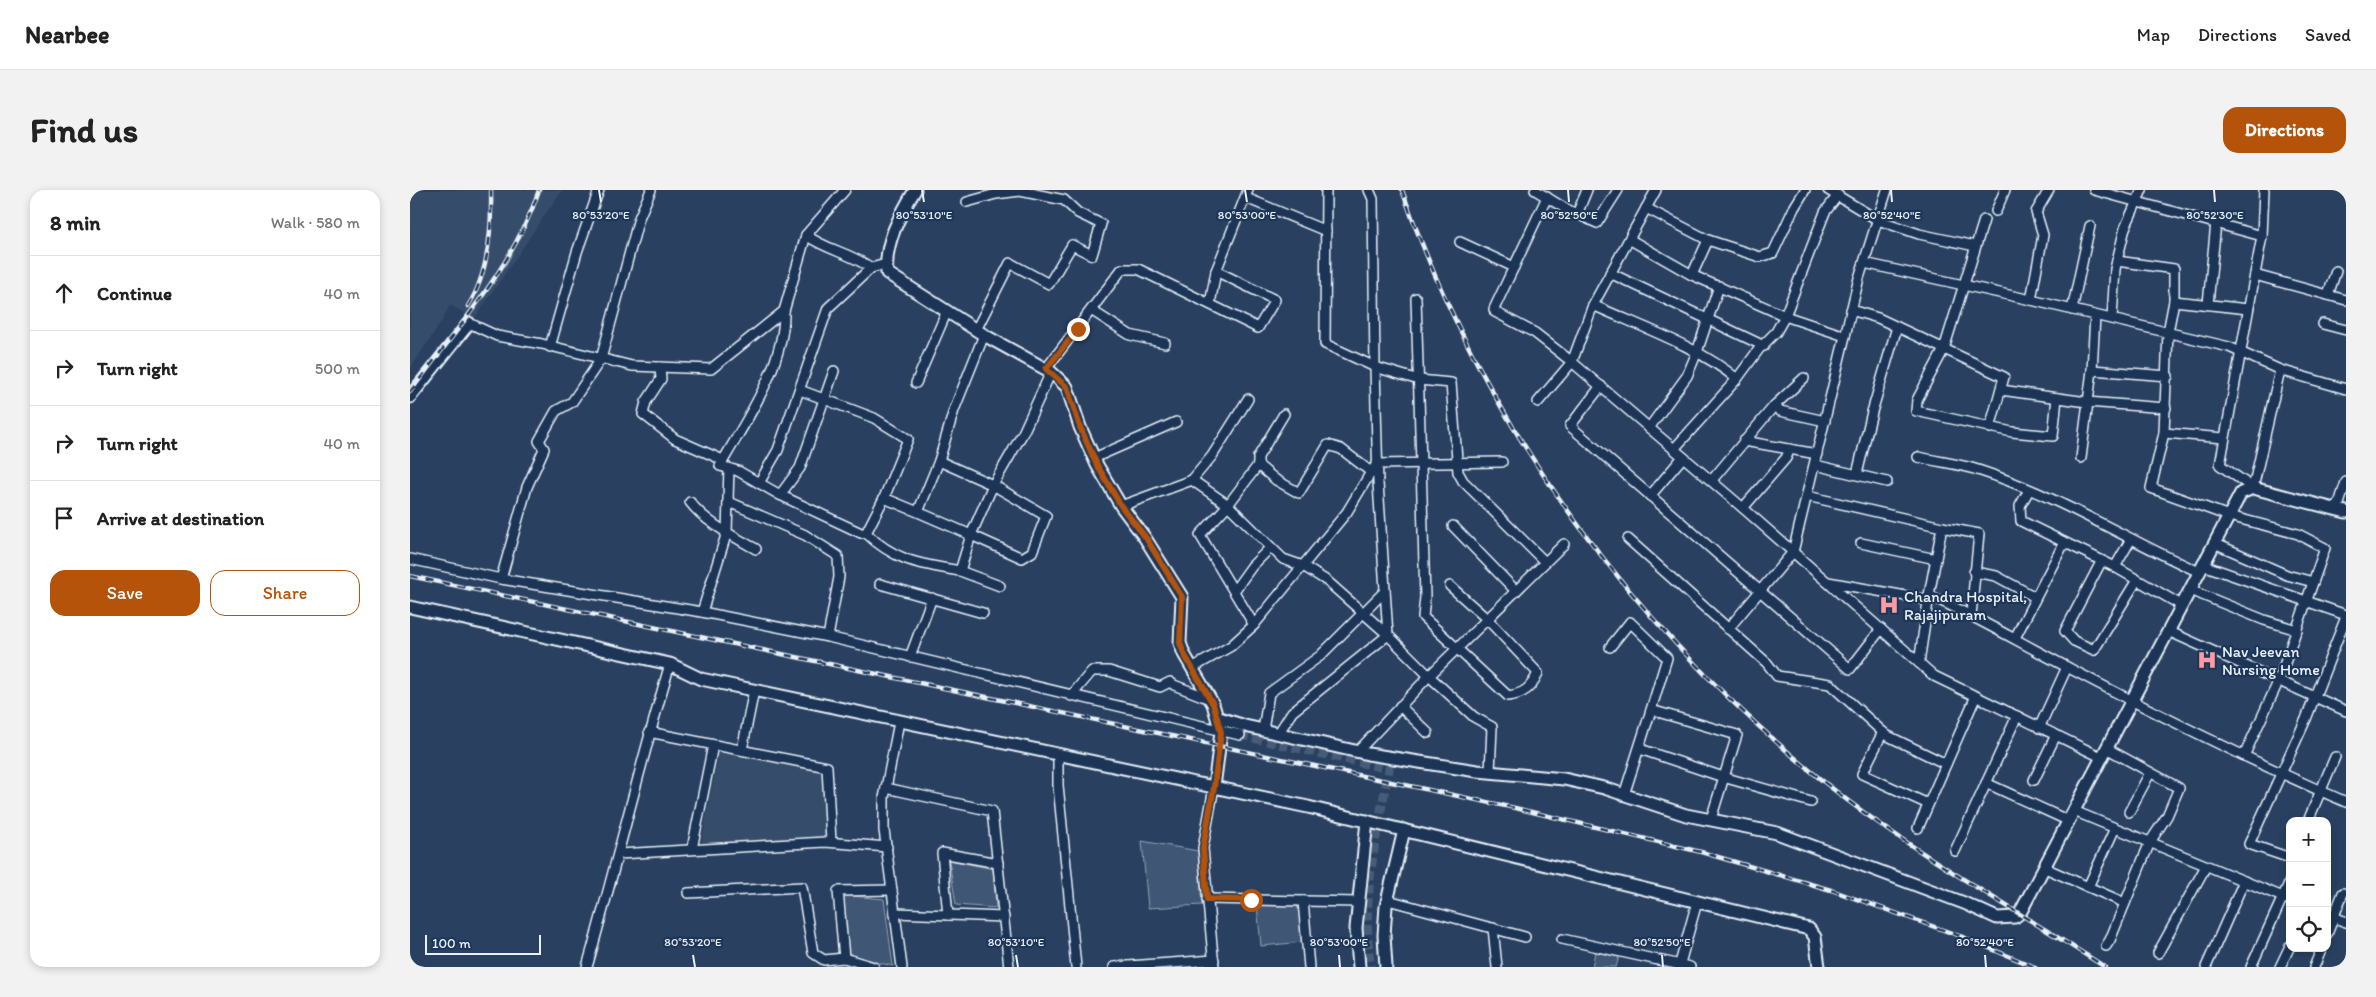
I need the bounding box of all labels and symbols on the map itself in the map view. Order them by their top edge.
text: 80°53'20"E [572,208,630,222]
text: 80°53'10"E [896,208,953,222]
text: 80°53'00"E [1218,208,1277,222]
text: 80°52'50"E [1540,208,1598,222]
text: 80°52'40"E [1863,208,1921,222]
text: 80°52'30"E [2186,208,2244,222]
route end [1067,318,1090,341]
place label: Chandra Hospital, Rajajipuram [1904,587,2027,624]
hospital icon: Chandra Hospital, Rajajipuram [1878,594,1900,616]
place label: Nav Jeevan Nursing Home [2222,642,2320,679]
hospital icon: Nav Jeevan Nursing Home [2196,649,2218,671]
route start [1240,889,1263,912]
scale bar [425,932,541,955]
text: 80°53'20"E [664,935,722,949]
text: 80°53'10"E [988,935,1045,949]
text: 80°53'00"E [1310,935,1369,949]
text: 80°52'50"E [1633,935,1691,949]
text: 80°52'40"E [1956,935,2014,949]

